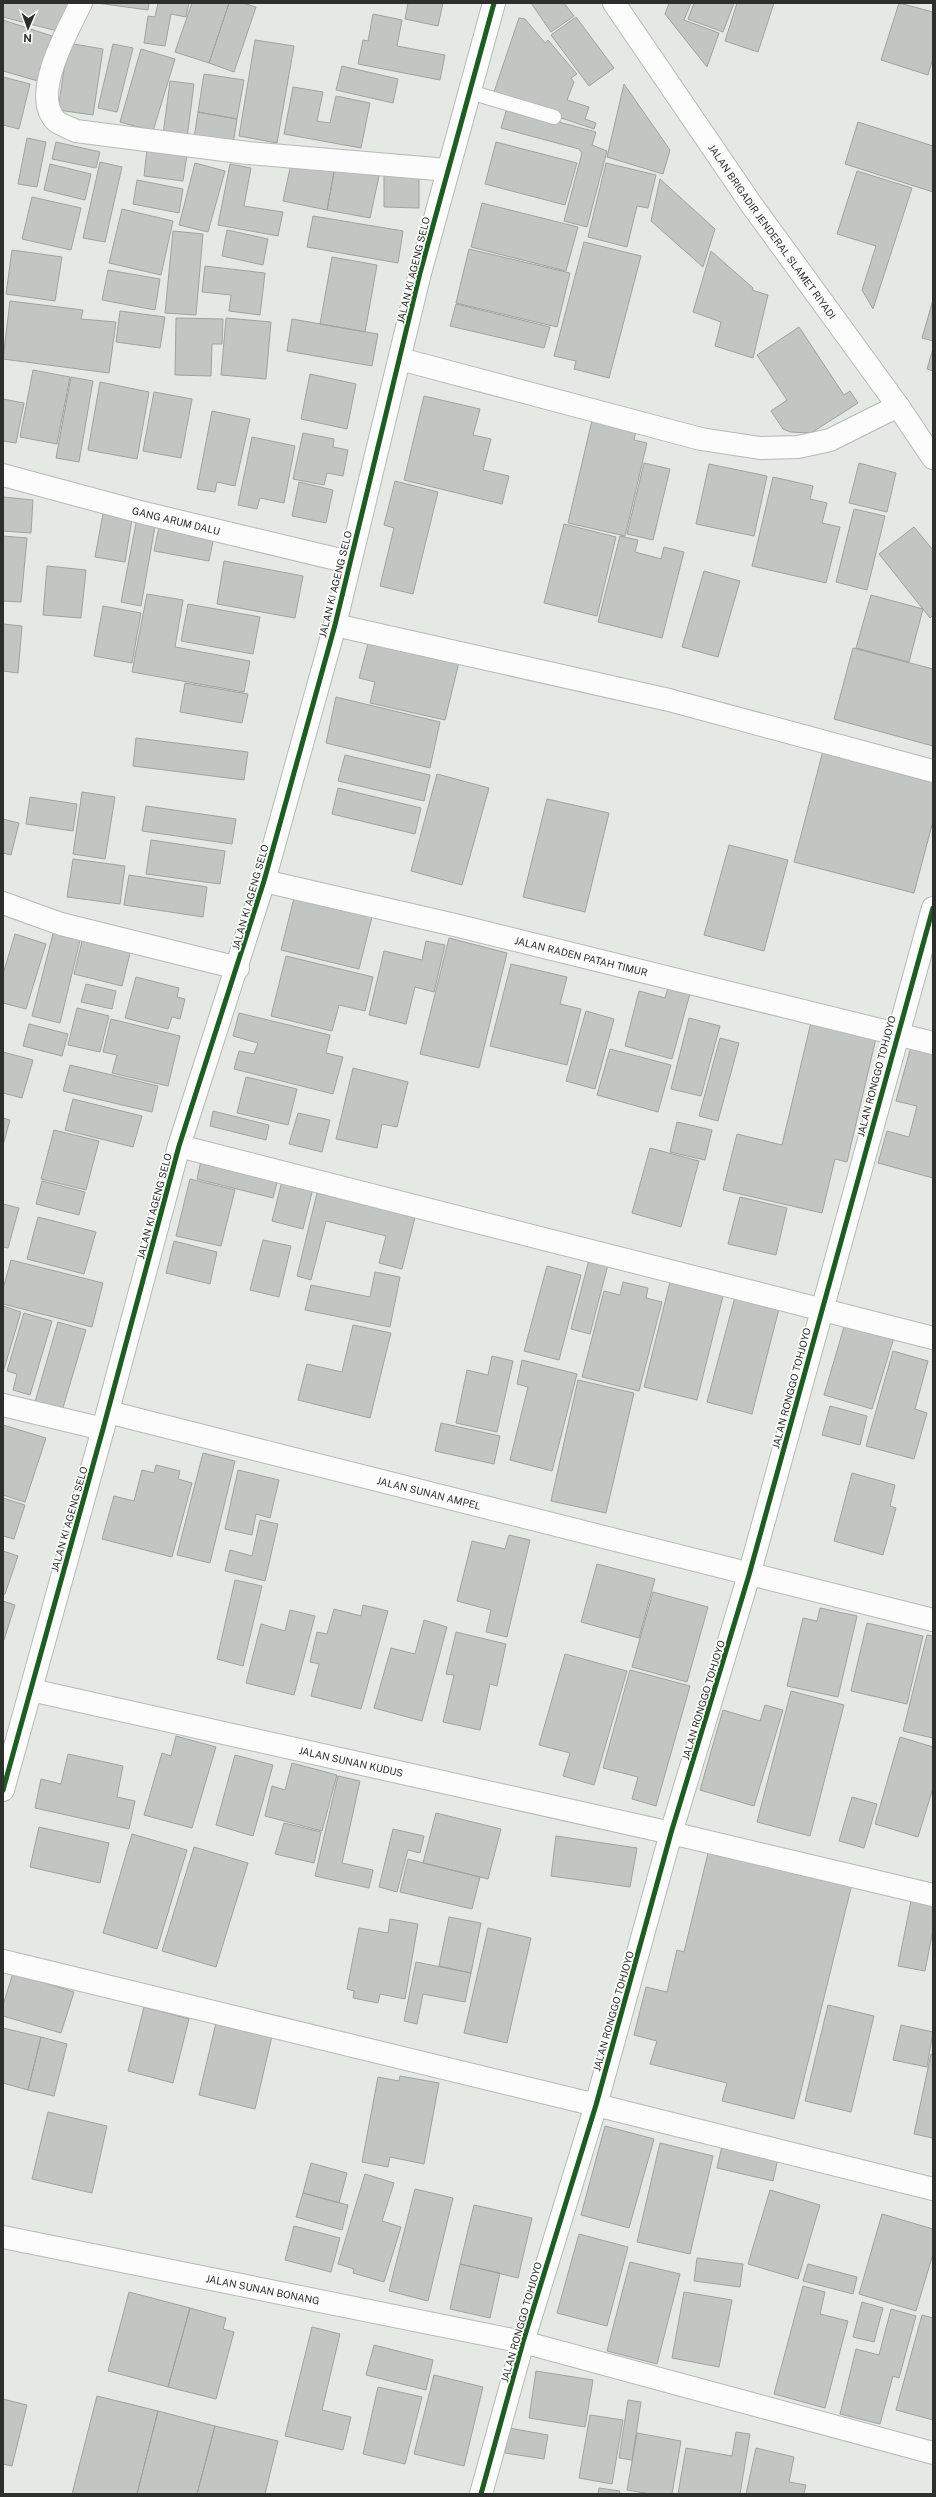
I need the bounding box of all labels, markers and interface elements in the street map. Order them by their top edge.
north arrow [8,8,48,48]
text: N [23,32,32,44]
street label: JALAN BRIGADIR JENDERAL SLAMET RIYADI [706,142,839,321]
street label: JALAN KI AGENG SELO [394,216,432,324]
street label: GANG ARUM DALU [131,504,221,537]
street label: JALAN KI AGENG SELO [316,530,354,638]
street label: JALAN KI AGENG SELO [229,843,271,951]
street label: JALAN RADEN PATAH TIMUR [514,934,649,978]
street label: JALAN RONGGO TOHJOYO [854,1014,898,1138]
street label: JALAN KI AGENG SELO [134,1152,174,1260]
street label: JALAN RONGGO TOHJOYO [769,1326,813,1450]
street label: JALAN KI AGENG SELO [48,1465,90,1573]
street label: JALAN SUNAN AMPEL [376,1474,482,1512]
street label: JALAN RONGGO TOHJOYO [679,1639,727,1761]
street label: JALAN SUNAN KUDUS [298,1744,405,1779]
street label: JALAN RONGGO TOHJOYO [590,1949,636,2073]
street label: JALAN RONGGO TOHJOYO [498,2260,544,2384]
street label: JALAN SUNAN BONANG [205,2272,321,2307]

